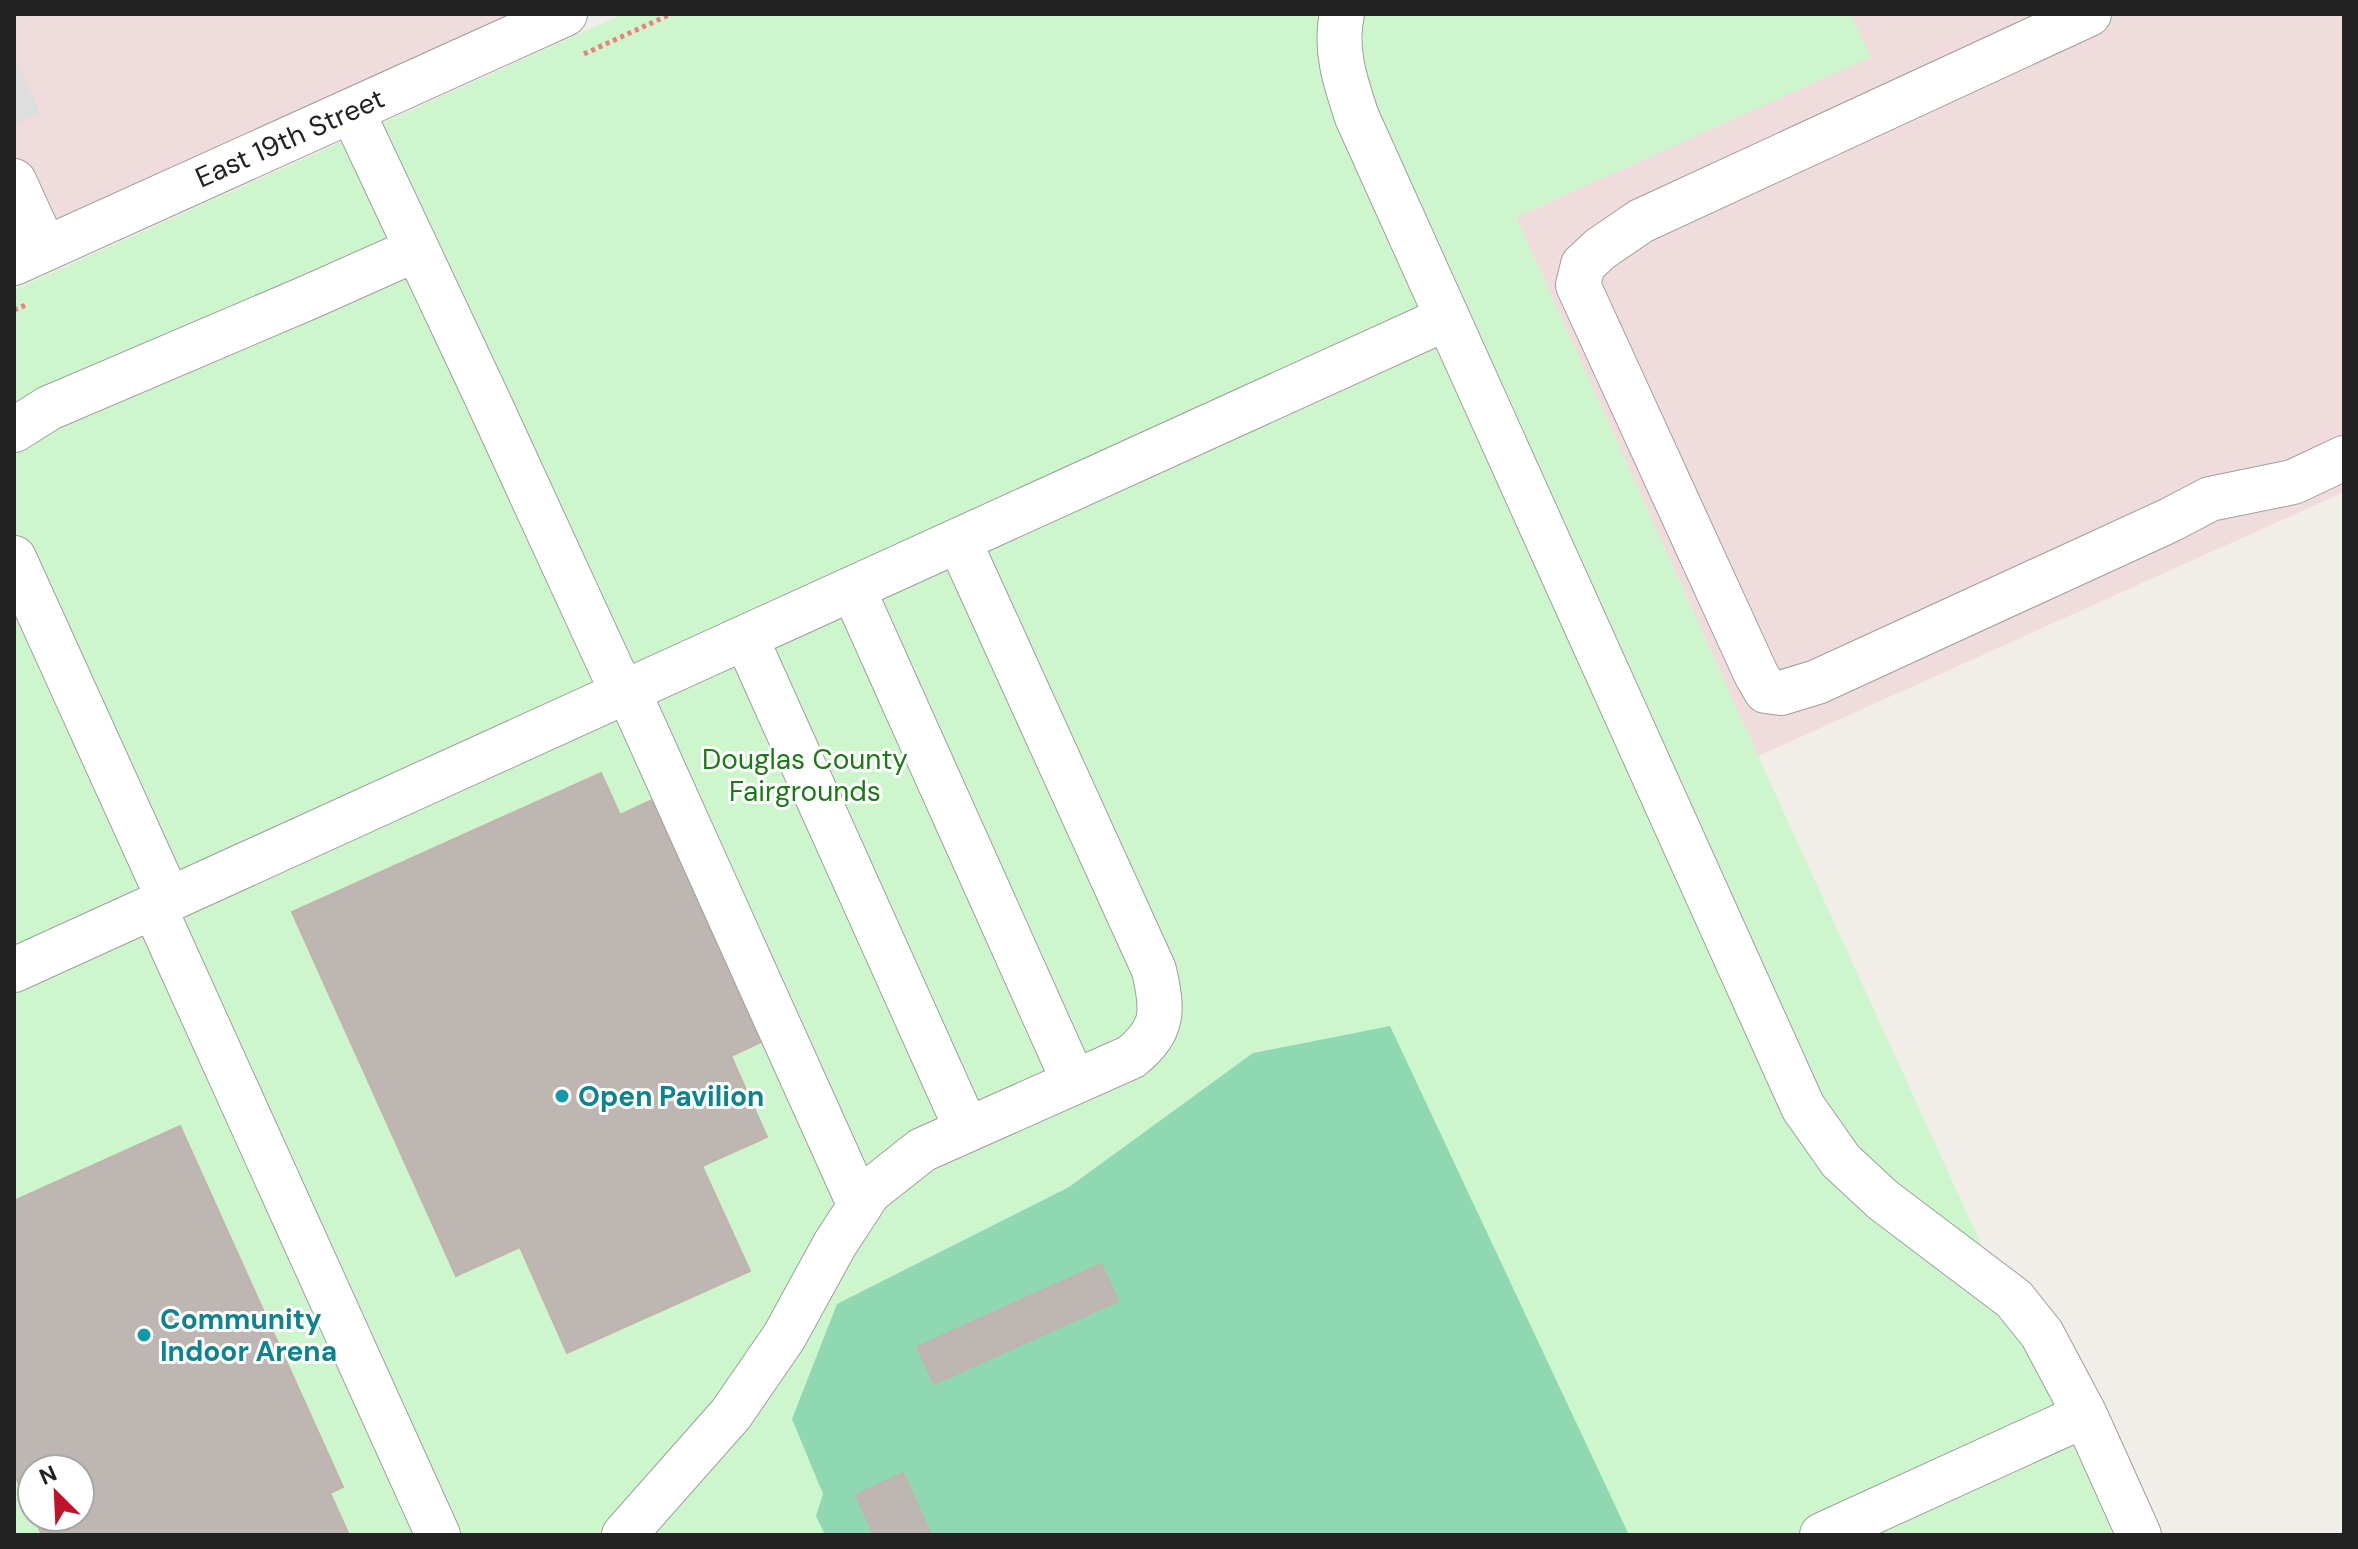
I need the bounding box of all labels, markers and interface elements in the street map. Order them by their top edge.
street label: East 19th Street [190,80,390,196]
park label: Douglas County Fairgrounds [702,741,908,810]
place label: Open Pavilion [578,1078,764,1115]
marker: Open Pavilion [553,1087,571,1105]
place label: Community Indoor Arena [160,1301,337,1370]
marker: Community Indoor Arena [135,1326,153,1344]
north arrow [16,1453,96,1533]
text: N [35,1459,61,1492]

